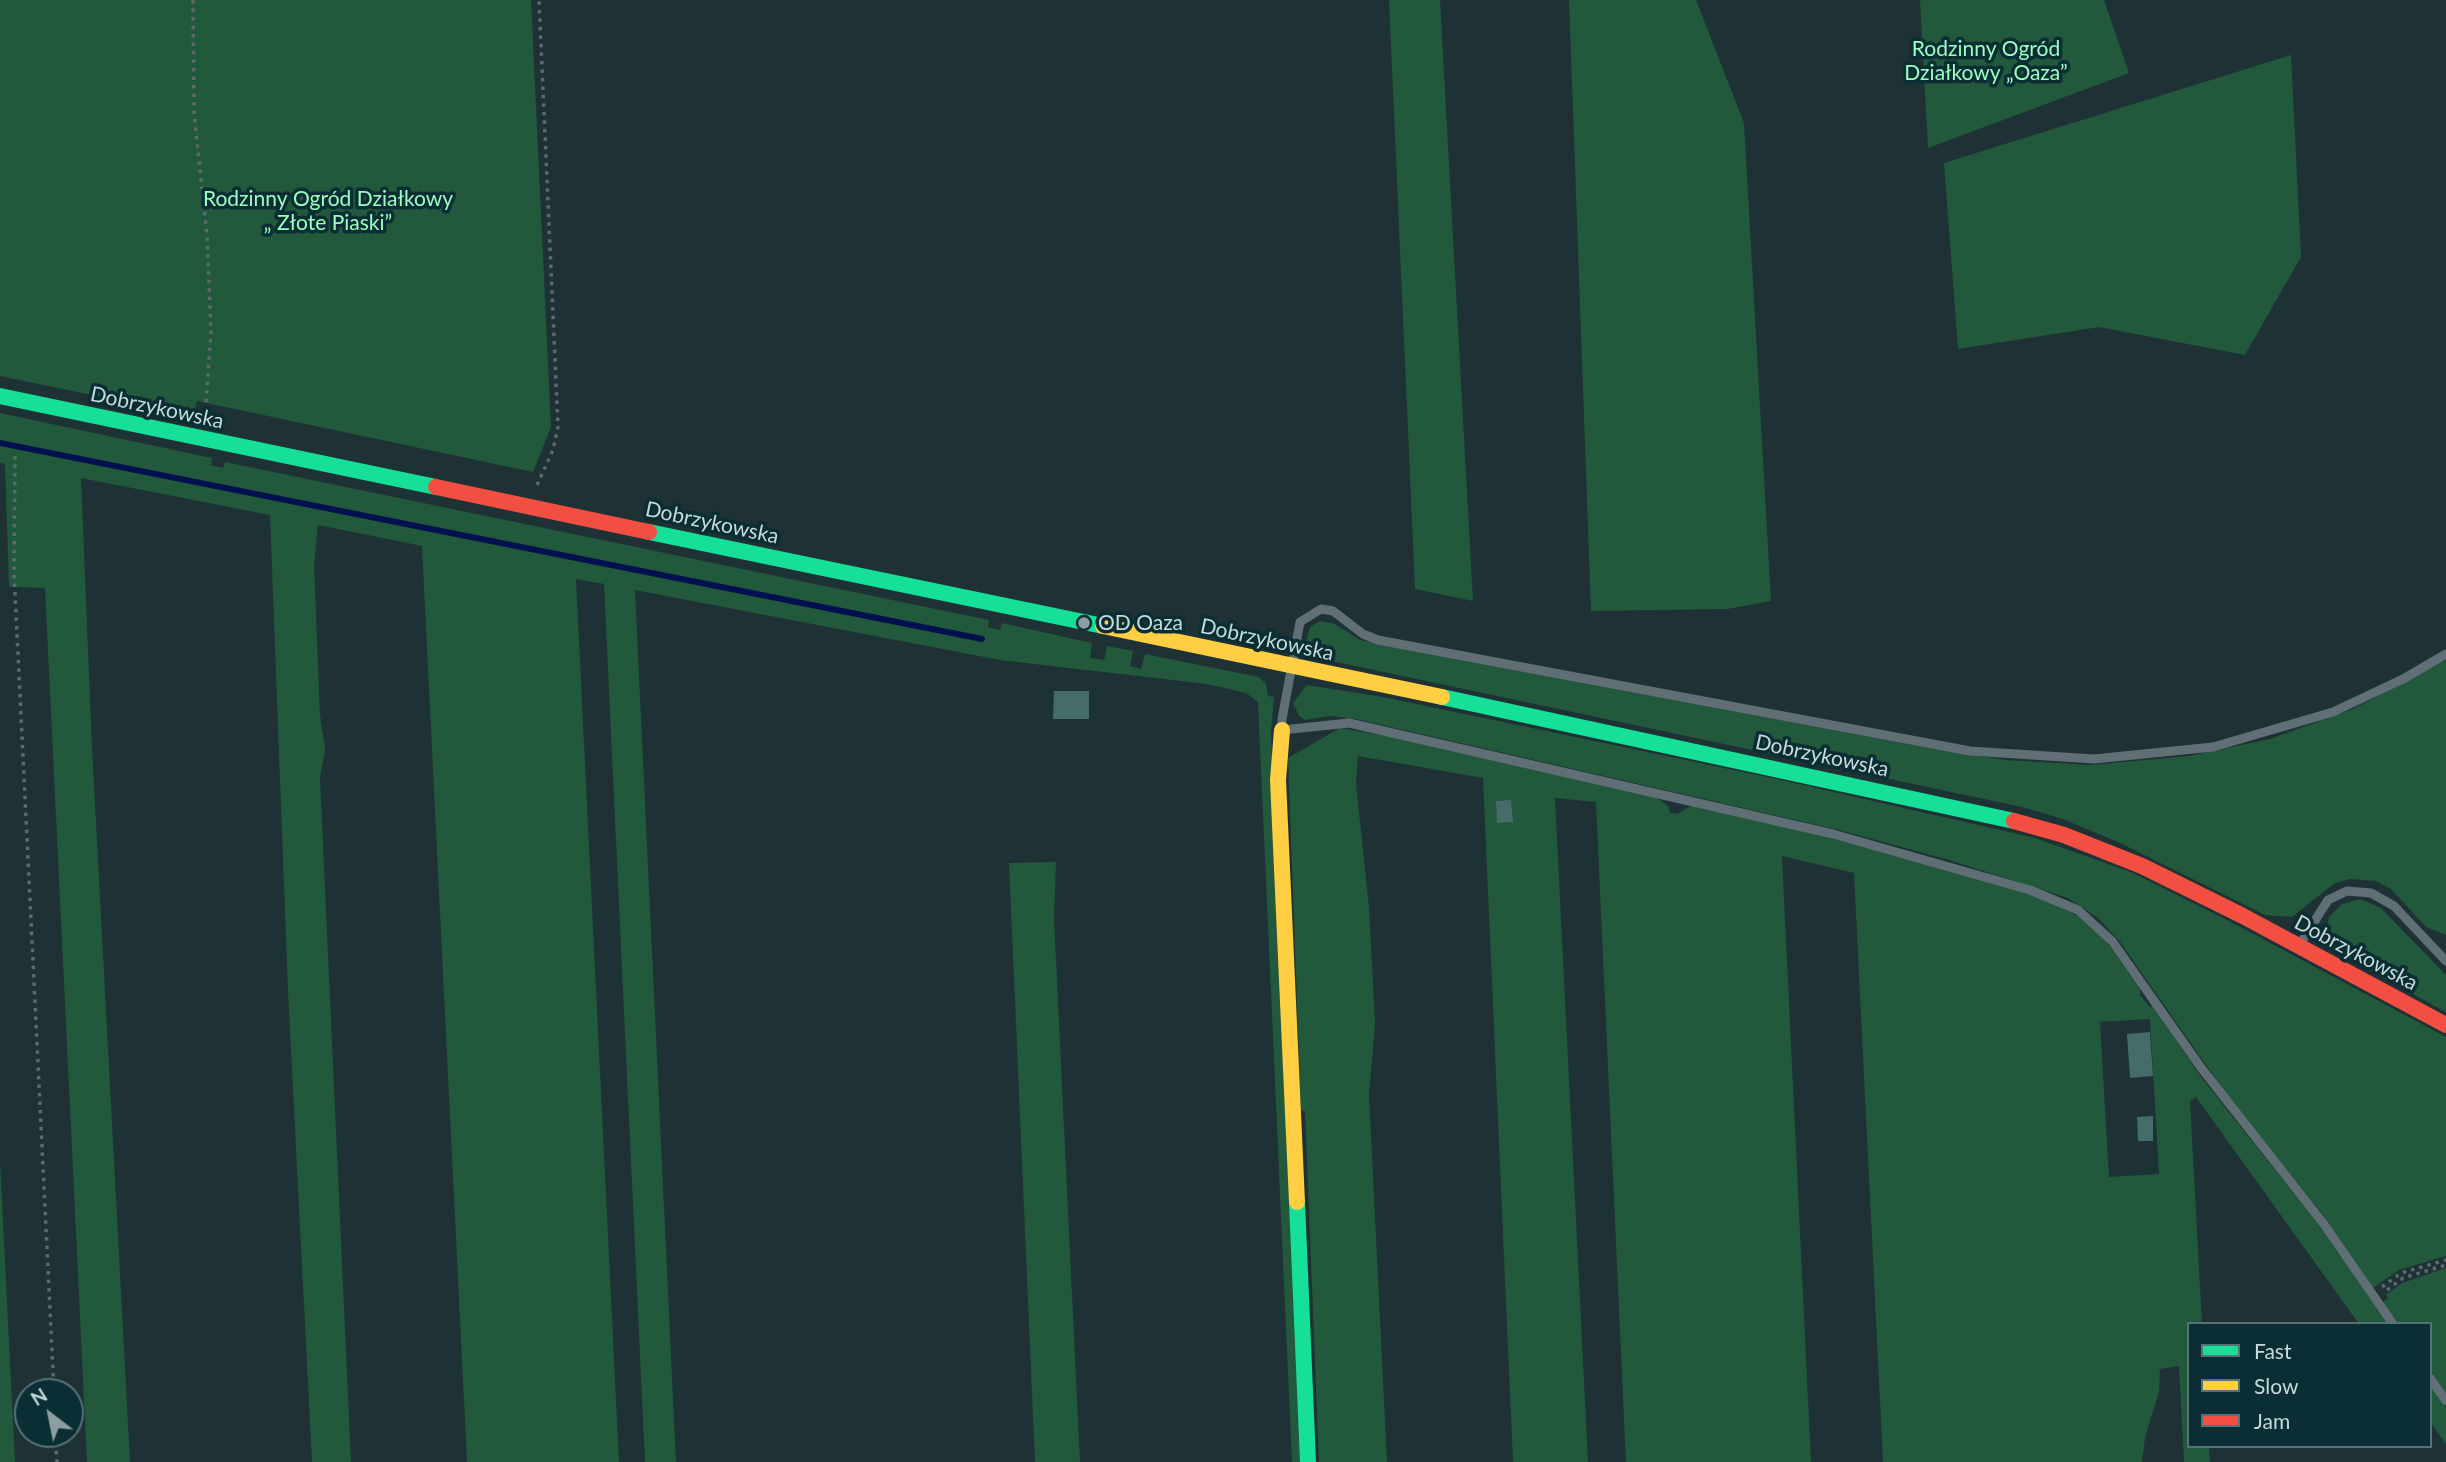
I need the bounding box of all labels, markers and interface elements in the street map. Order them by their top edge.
park label: Rodzinny Ogród Działkowy „Oaza” [1904,36,2068,86]
park label: Rodzinny Ogród Działkowy „ Złote Piaski” [203,186,453,236]
street label: Dobrzykowska [88,382,226,434]
street label: Dobrzykowska [643,497,781,549]
place label: OD Oaza [1098,610,1183,636]
street label: Dobrzykowska [1198,614,1336,666]
marker: OD Oaza [1076,615,1092,631]
street label: Dobrzykowska [1753,730,1891,782]
street label: Dobrzykowska [2290,910,2422,996]
legend [2187,1322,2432,1448]
text: Fast [2254,1338,2291,1363]
text: Slow [2254,1373,2298,1398]
north arrow [14,1378,84,1448]
text: N [26,1383,51,1410]
text: Jam [2254,1408,2290,1433]

